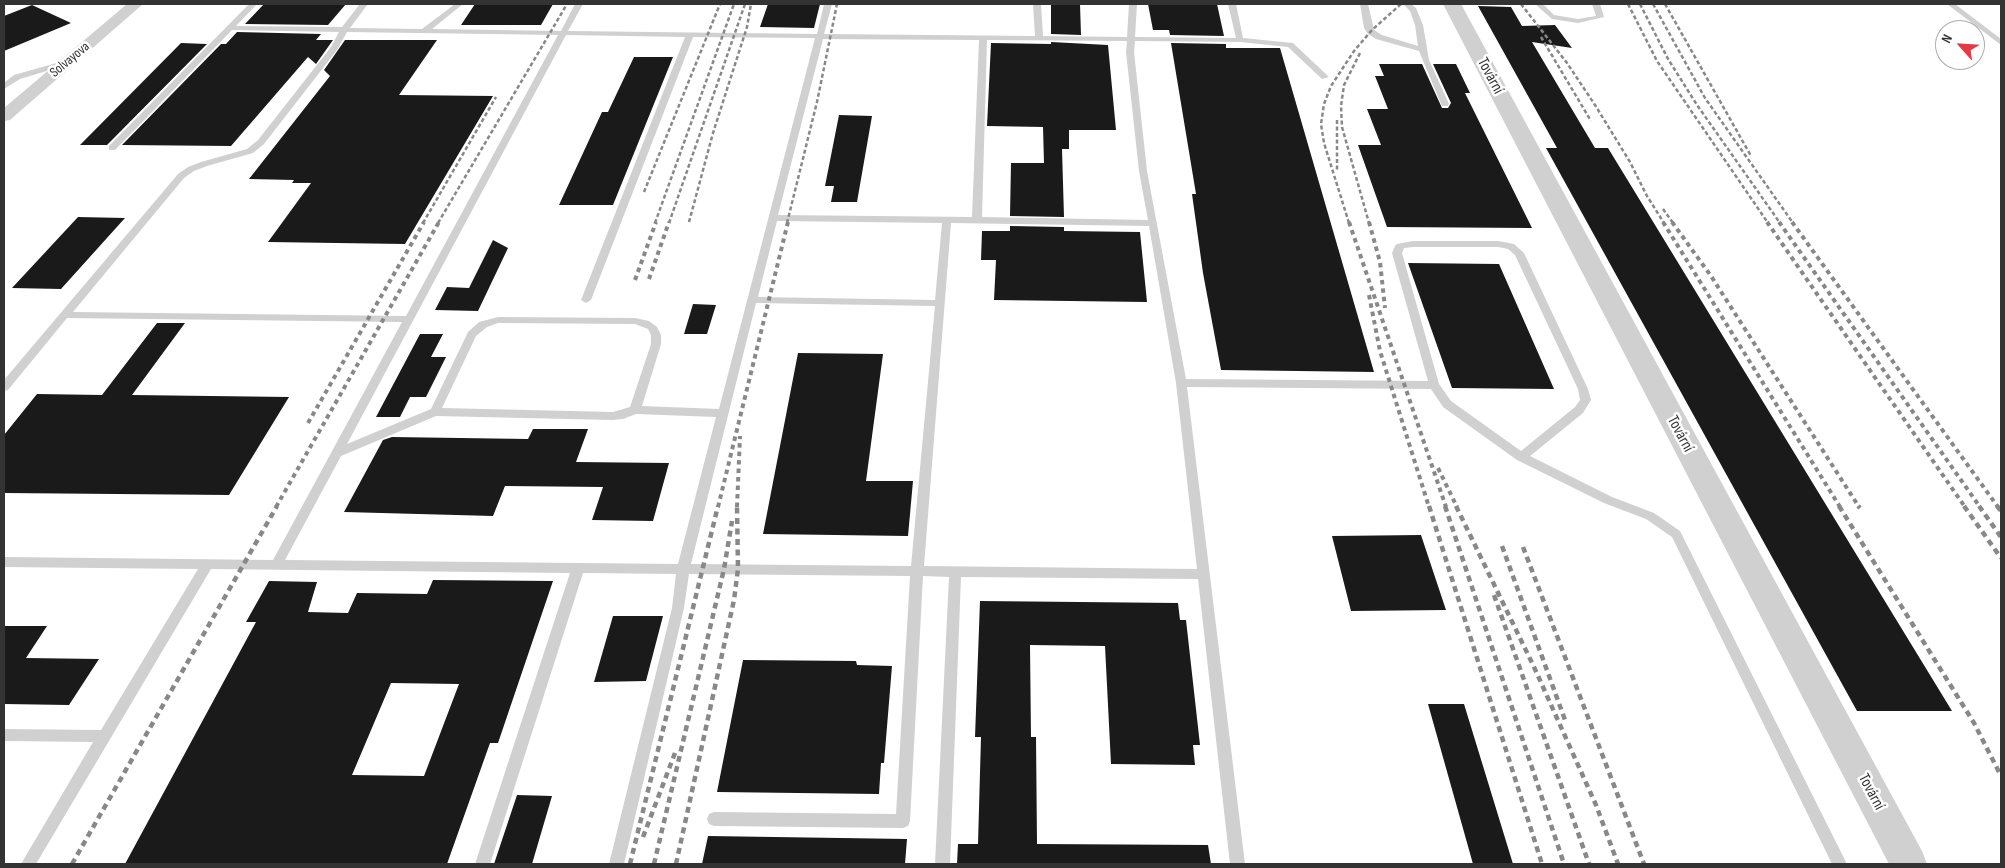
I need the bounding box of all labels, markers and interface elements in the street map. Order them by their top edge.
north arrow [1935,20,1985,70]
text: N [1938,32,1956,46]
street label: Solvayova [47,39,93,81]
street label: Tovární [1472,55,1508,97]
street label: Tovární [1662,413,1698,455]
street label: Tovární [1853,771,1889,813]

